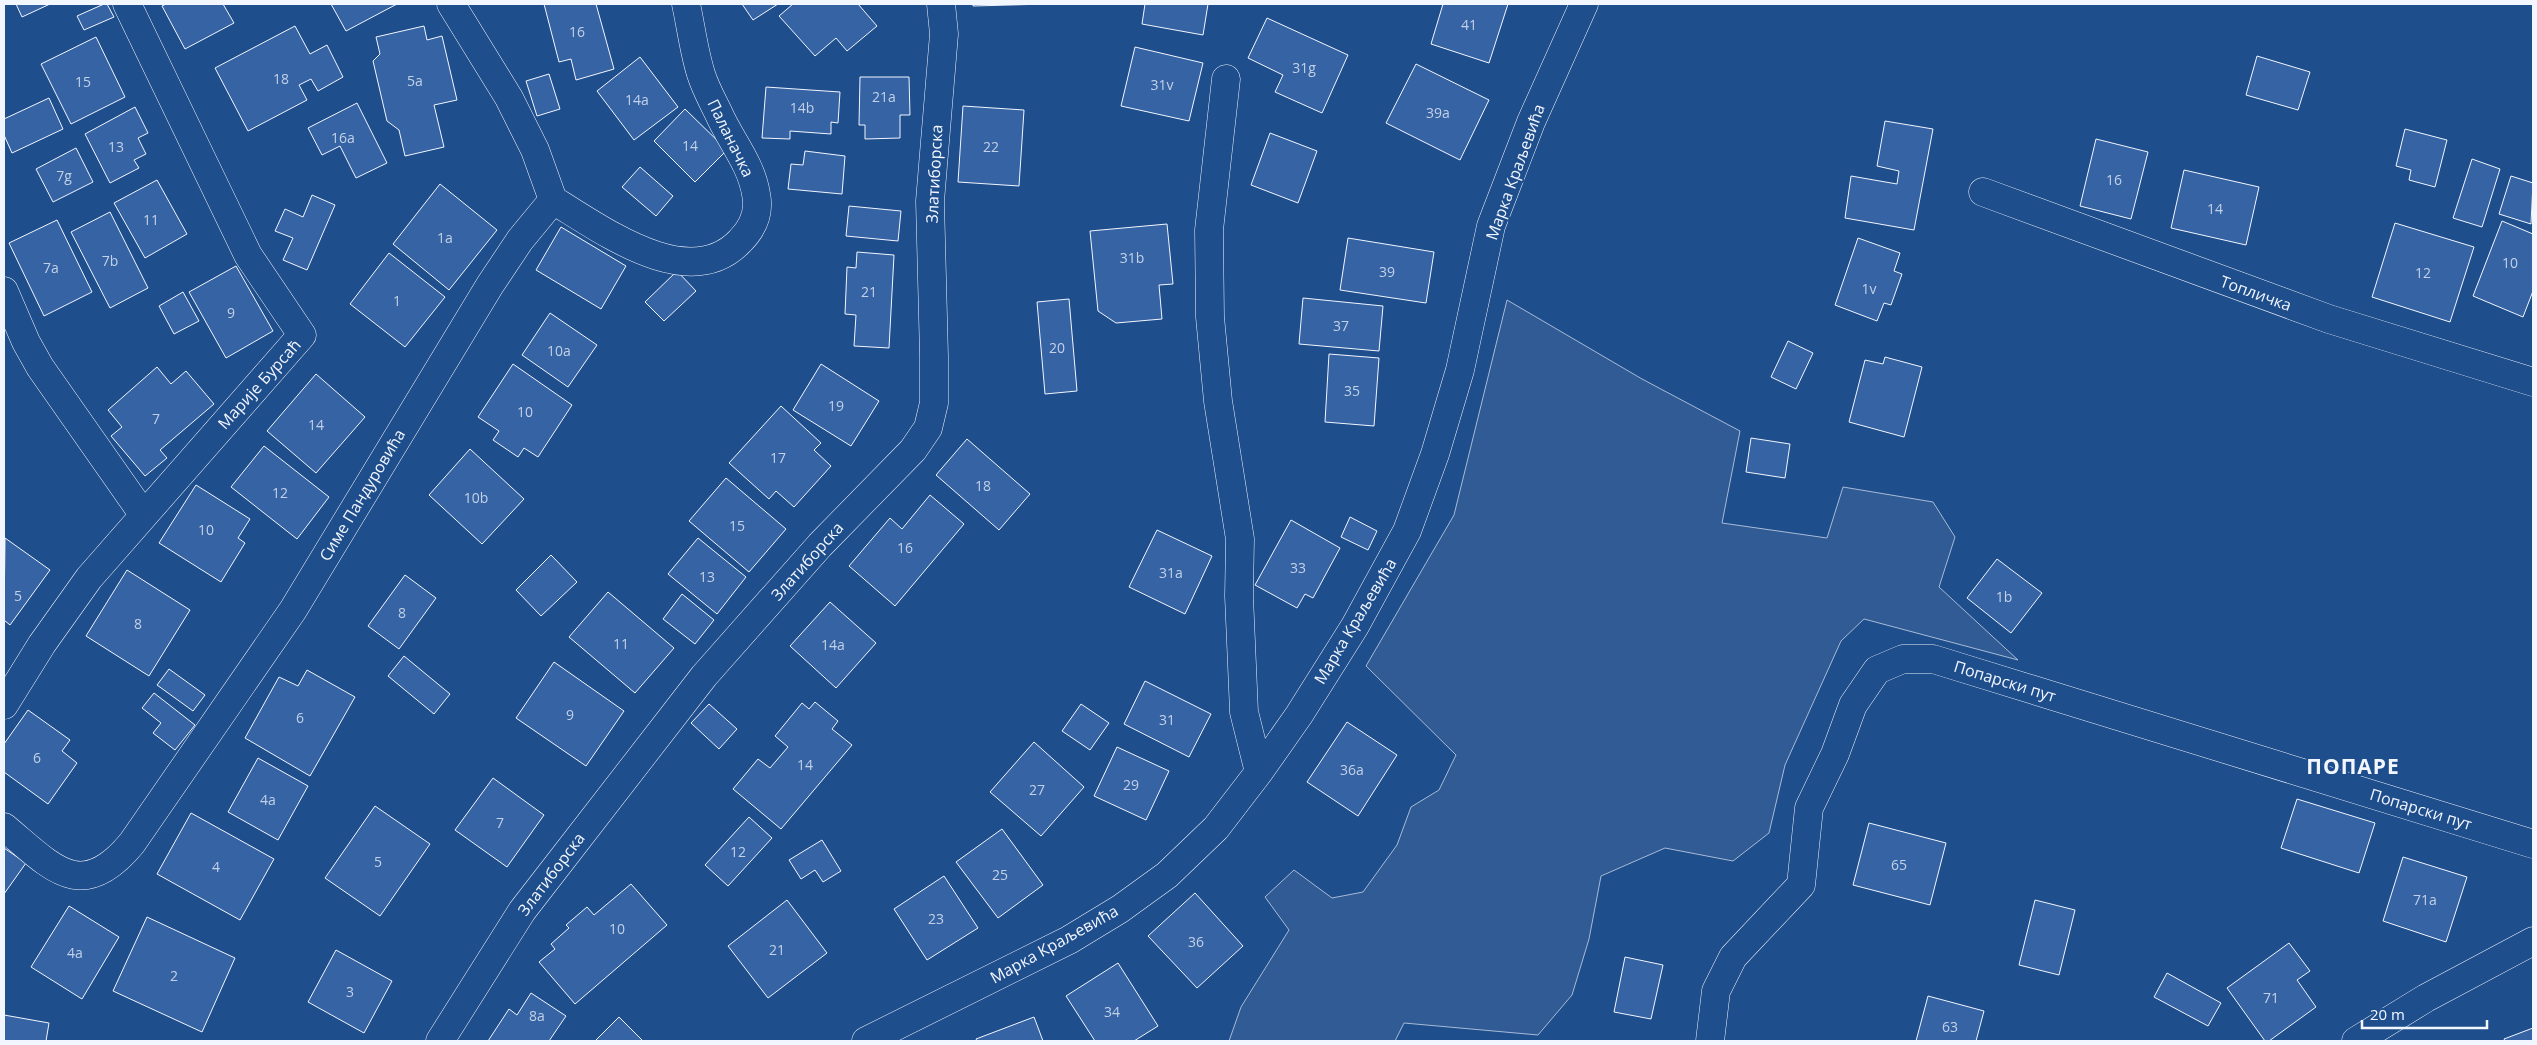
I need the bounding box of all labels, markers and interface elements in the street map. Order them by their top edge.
house number: 41 [1461,15,1477,34]
house number: 16 [569,22,585,41]
house number: 31g [1292,58,1316,77]
house number: 18 [273,69,289,88]
house number: 5a [407,71,423,90]
house number: 15 [75,72,91,91]
house number: 31v [1150,75,1174,94]
house number: 21a [872,87,896,106]
house number: 14a [625,90,649,109]
street label: Паланачка [703,95,759,181]
house number: 14b [790,98,814,117]
street label: Марка Краљевића [1480,101,1550,243]
house number: 39a [1426,103,1450,122]
street label: Златиборска [920,124,948,224]
house number: 16a [331,128,355,147]
house number: 14 [682,136,698,155]
house number: 13 [108,137,124,156]
house number: 22 [983,137,999,156]
house number: 7g [56,166,72,185]
house number: 16 [2106,170,2122,189]
house number: 14 [2207,199,2223,218]
house number: 11 [143,210,159,229]
house number: 1a [437,228,453,247]
house number: 31b [1120,248,1144,267]
house number: 7b [102,251,118,270]
house number: 10 [2502,253,2518,272]
house number: 7a [43,258,59,277]
house number: 39 [1379,262,1395,281]
house number: 12 [2415,263,2431,282]
street label: Топличка [2217,270,2295,316]
house number: 1v [1862,279,1877,298]
house number: 21 [861,282,877,301]
house number: 1 [393,291,401,310]
house number: 9 [227,303,235,322]
house number: 37 [1333,316,1349,335]
street label: Марије Бурсаћ [213,334,305,434]
house number: 20 [1049,338,1065,357]
house number: 10a [547,341,571,360]
house number: 35 [1344,381,1360,400]
house number: 19 [828,396,844,415]
house number: 10 [517,402,533,421]
house number: 7 [152,409,160,428]
house number: 14 [308,415,324,434]
street label: Симе Пандуровића [314,425,410,565]
house number: 17 [770,448,786,467]
house number: 18 [975,476,991,495]
house number: 12 [272,483,288,502]
house number: 10b [464,488,488,507]
house number: 15 [729,516,745,535]
street label: Златиборска [766,517,848,605]
house number: 10 [198,520,214,539]
house number: 16 [897,538,913,557]
street label: Марка Краљевића [1309,554,1401,688]
house number: 33 [1290,558,1306,577]
house number: 31a [1159,563,1183,582]
house number: 13 [699,567,715,586]
house number: 5 [14,586,22,605]
house number: 1b [1996,587,2012,606]
house number: 8 [398,603,406,622]
house number: 8 [134,614,142,633]
house number: 11 [613,634,629,653]
house number: 14a [821,635,845,654]
street label: Попарски пут [1951,655,2059,707]
house number: 9 [566,705,574,724]
house number: 6 [296,708,304,727]
house number: 31 [1159,710,1175,729]
house number: 6 [33,748,41,767]
district label: ПОПАРЕ [2306,752,2400,780]
house number: 14 [797,755,813,774]
house number: 36a [1340,760,1364,779]
house number: 29 [1123,775,1139,794]
house number: 27 [1029,780,1045,799]
street label: Попарски пут [2367,783,2475,835]
house number: 4a [260,790,276,809]
house number: 7 [496,813,504,832]
street label: Златиборска [512,828,590,920]
house number: 12 [730,842,746,861]
house number: 5 [374,852,382,871]
house number: 65 [1891,855,1907,874]
house number: 4 [212,857,220,876]
house number: 25 [992,865,1008,884]
house number: 71a [2413,890,2437,909]
street label: Марка Краљевића [986,900,1122,988]
house number: 23 [928,909,944,928]
house number: 10 [609,919,625,938]
house number: 36 [1188,932,1204,951]
house number: 21 [769,940,785,959]
house number: 4a [67,943,83,962]
house number: 2 [170,966,178,985]
house number: 3 [346,982,354,1001]
house number: 71 [2263,988,2279,1007]
scale bar [2362,998,2487,1030]
house number: 34 [1104,1002,1120,1021]
text: 20 m [2370,1004,2405,1024]
house number: 8a [529,1006,545,1025]
house number: 63 [1942,1017,1958,1036]

